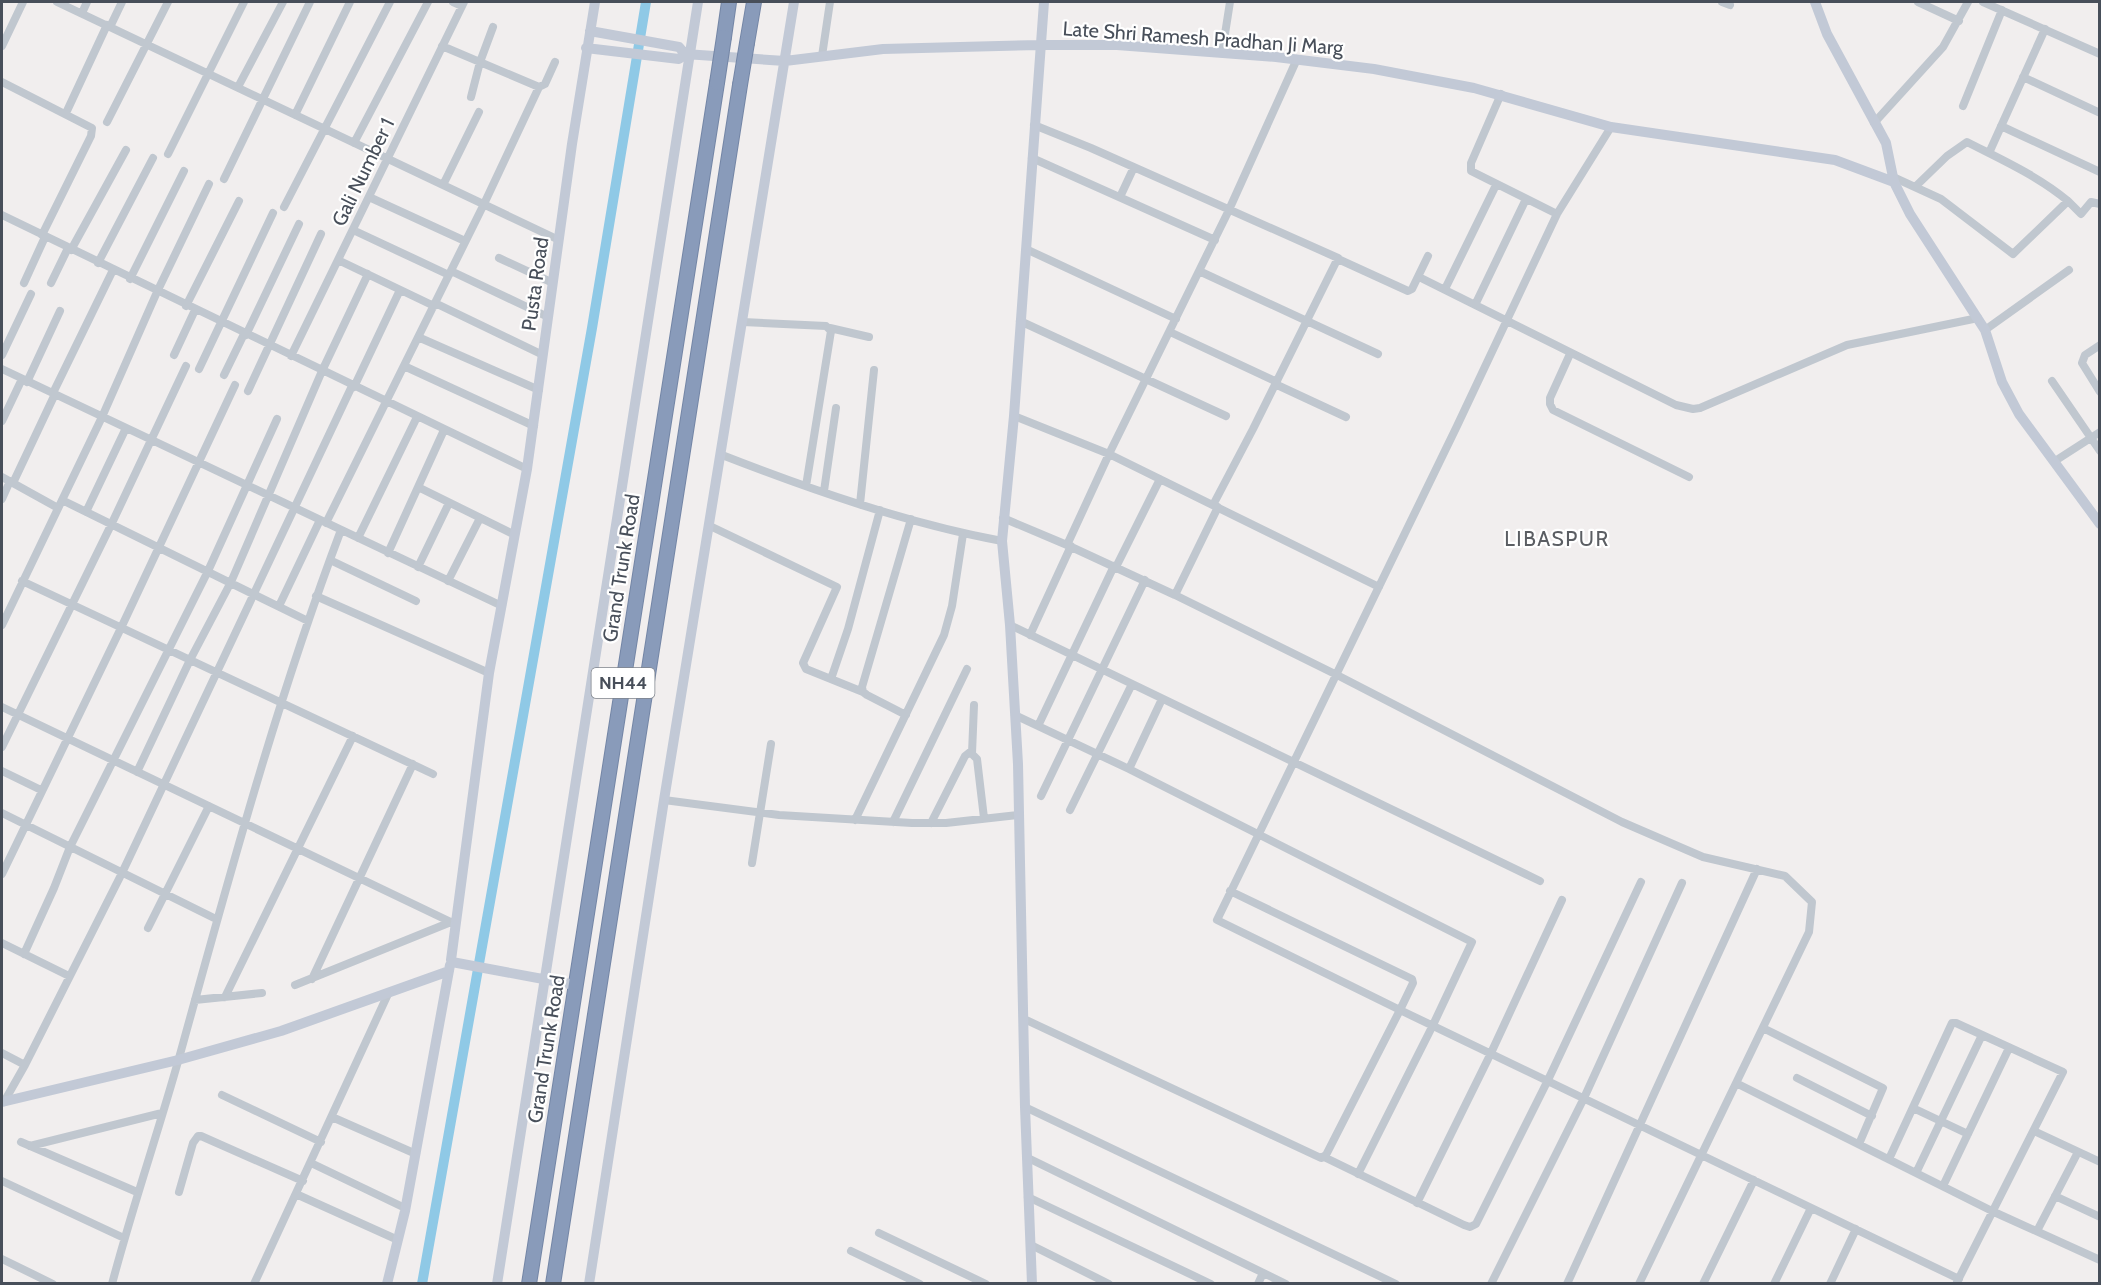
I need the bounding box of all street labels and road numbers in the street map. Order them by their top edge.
street label: Late Shri Ramesh Pradhan Ji Marg [1062,16,1345,60]
street label: Gali Number 1 [327,114,399,230]
street label: Pusta Road [517,236,553,332]
street label: Grand Trunk Road [597,492,645,644]
road number: NH44 [592,668,654,698]
street label: Grand Trunk Road [522,973,570,1125]

